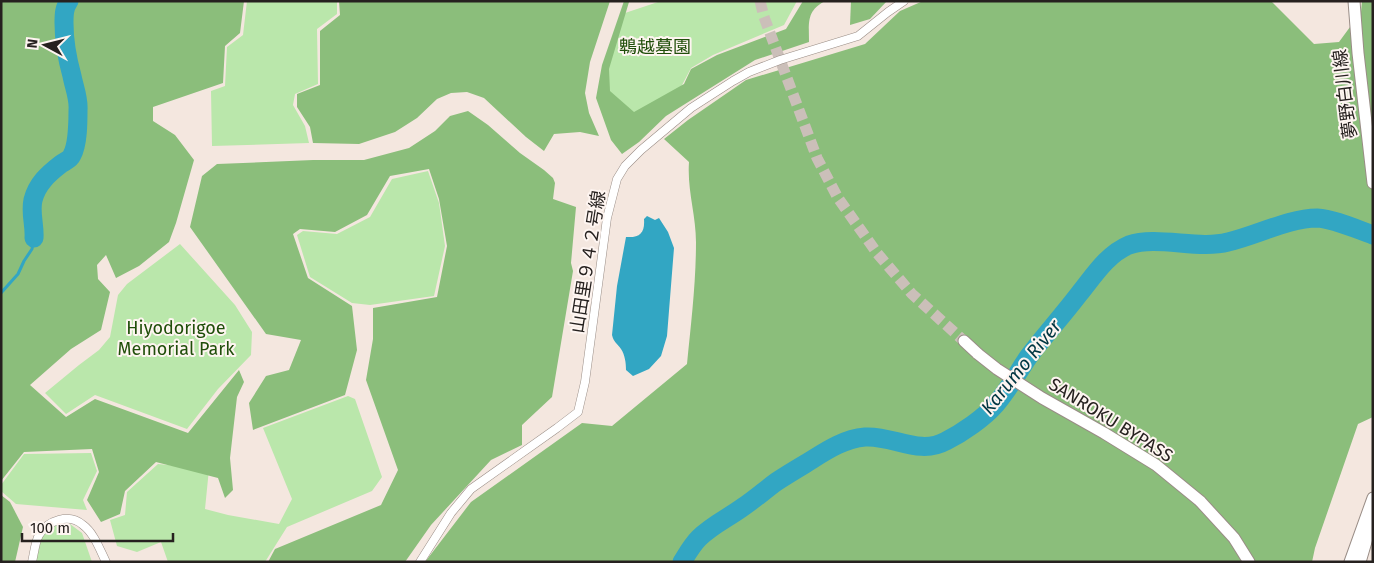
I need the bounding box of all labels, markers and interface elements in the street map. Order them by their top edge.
north arrow [20,20,70,70]
park label: 鵯越墓園 [619,36,691,58]
text: N [24,38,42,49]
street label: 夢野白川線 [1329,48,1361,140]
street label: 山田里９４２号線 [566,189,610,335]
water label: Karumo River [976,315,1067,419]
park label: Hiyodorigoe Memorial Park [118,317,235,360]
street label: SANROKU BYPASS [1045,373,1177,467]
scale bar [22,510,174,542]
text: 100 m [30,519,70,537]

